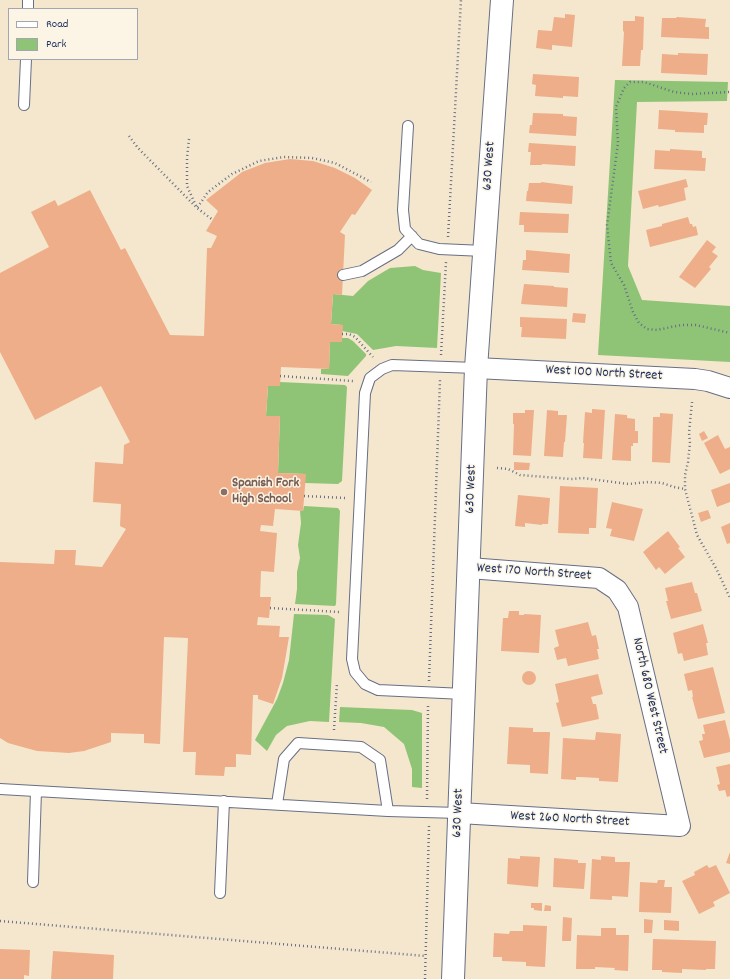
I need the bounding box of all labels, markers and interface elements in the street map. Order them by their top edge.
legend [8,8,138,60]
text: Road [46,16,68,33]
text: Park [46,36,66,53]
street label: 630 West [480,141,500,191]
street label: West 100 North Street [545,363,663,385]
street label: 630 West [463,464,481,514]
place label: Spanish Fork High School [232,476,299,508]
marker: Spanish Fork High School [219,487,229,497]
street label: West 170 North Street [476,561,592,585]
street label: North 680 West Street [627,636,671,756]
street label: 630 West [450,788,468,838]
street label: West 260 North Street [510,808,630,832]

